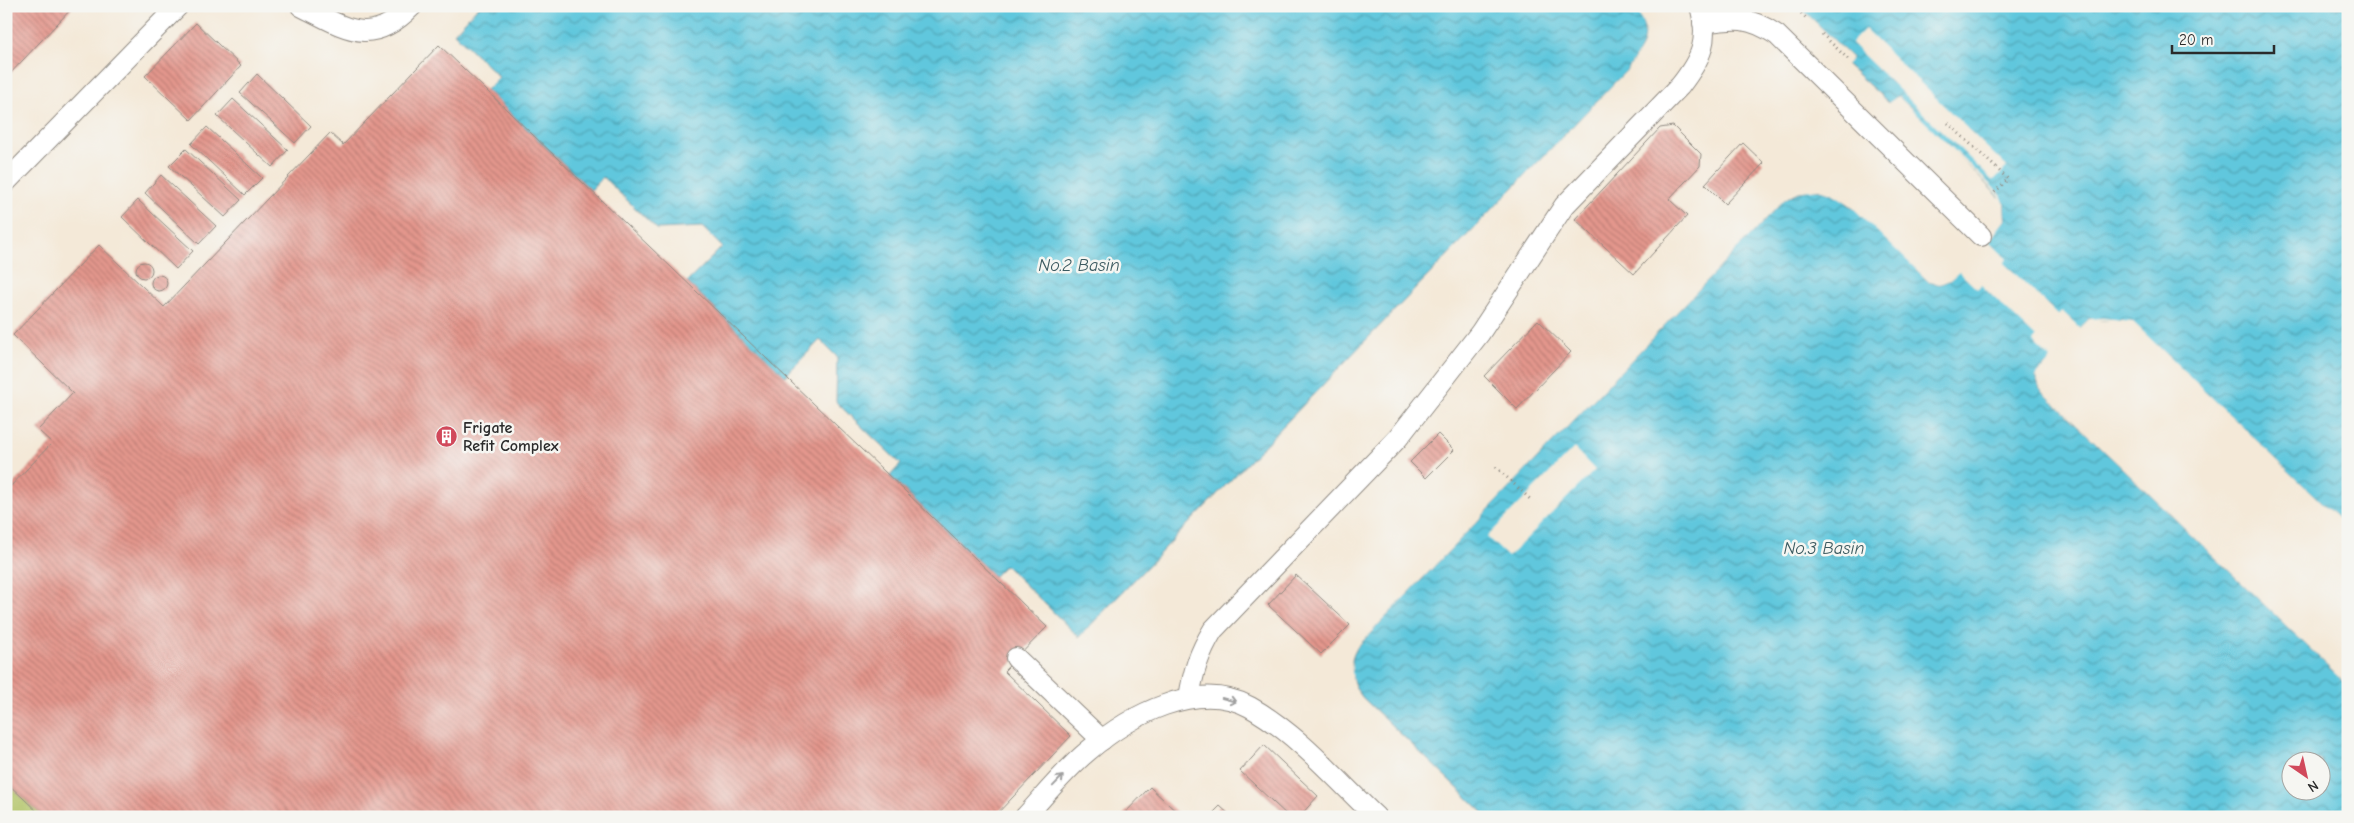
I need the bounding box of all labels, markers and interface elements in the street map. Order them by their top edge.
scale bar [2172,22,2274,54]
text: 20 m [2179,31,2213,49]
water label: No.2 Basin [1038,255,1120,276]
place label: Frigate Refit Complex [463,419,559,455]
building icon: Frigate Refit Complex [435,424,459,448]
water label: No.3 Basin [1783,538,1865,559]
one-way arrow [1220,695,1236,705]
north arrow [2282,750,2332,800]
one-way arrow [1052,775,1064,788]
text: N [2304,777,2322,796]

